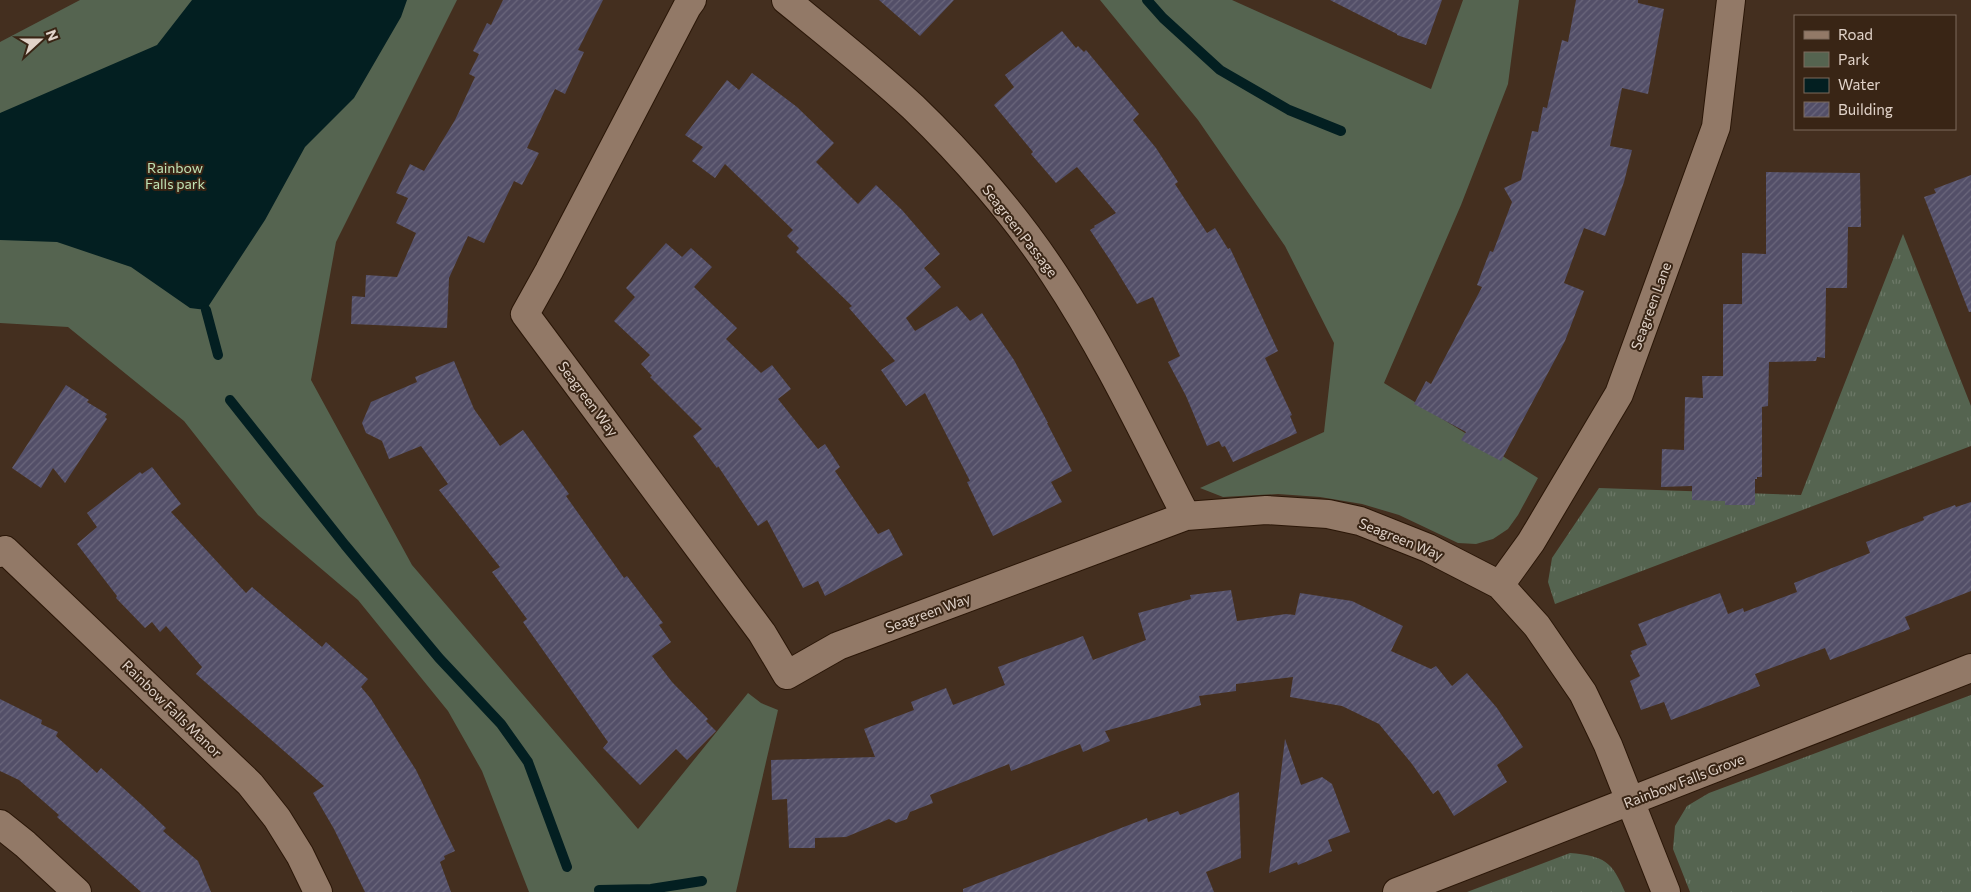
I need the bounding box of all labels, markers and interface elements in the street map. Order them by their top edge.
north arrow [15,15,65,65]
legend [1794,15,1956,130]
text: Road [1838,25,1873,43]
text: N [43,27,62,43]
text: Park [1838,50,1869,68]
text: Water [1838,75,1880,93]
text: Building [1838,100,1893,118]
park label: Rainbow Falls park [145,159,205,192]
street label: Seagreen Passage [979,181,1062,280]
street label: Seagreen Lane [1627,260,1674,352]
street label: Seagreen Way [555,358,622,439]
street label: Seagreen Way [1357,514,1446,563]
street label: Seagreen Way [883,589,973,636]
street label: Rainbow Falls Manor [119,657,226,761]
street label: Rainbow Falls Grove [1621,750,1747,811]

